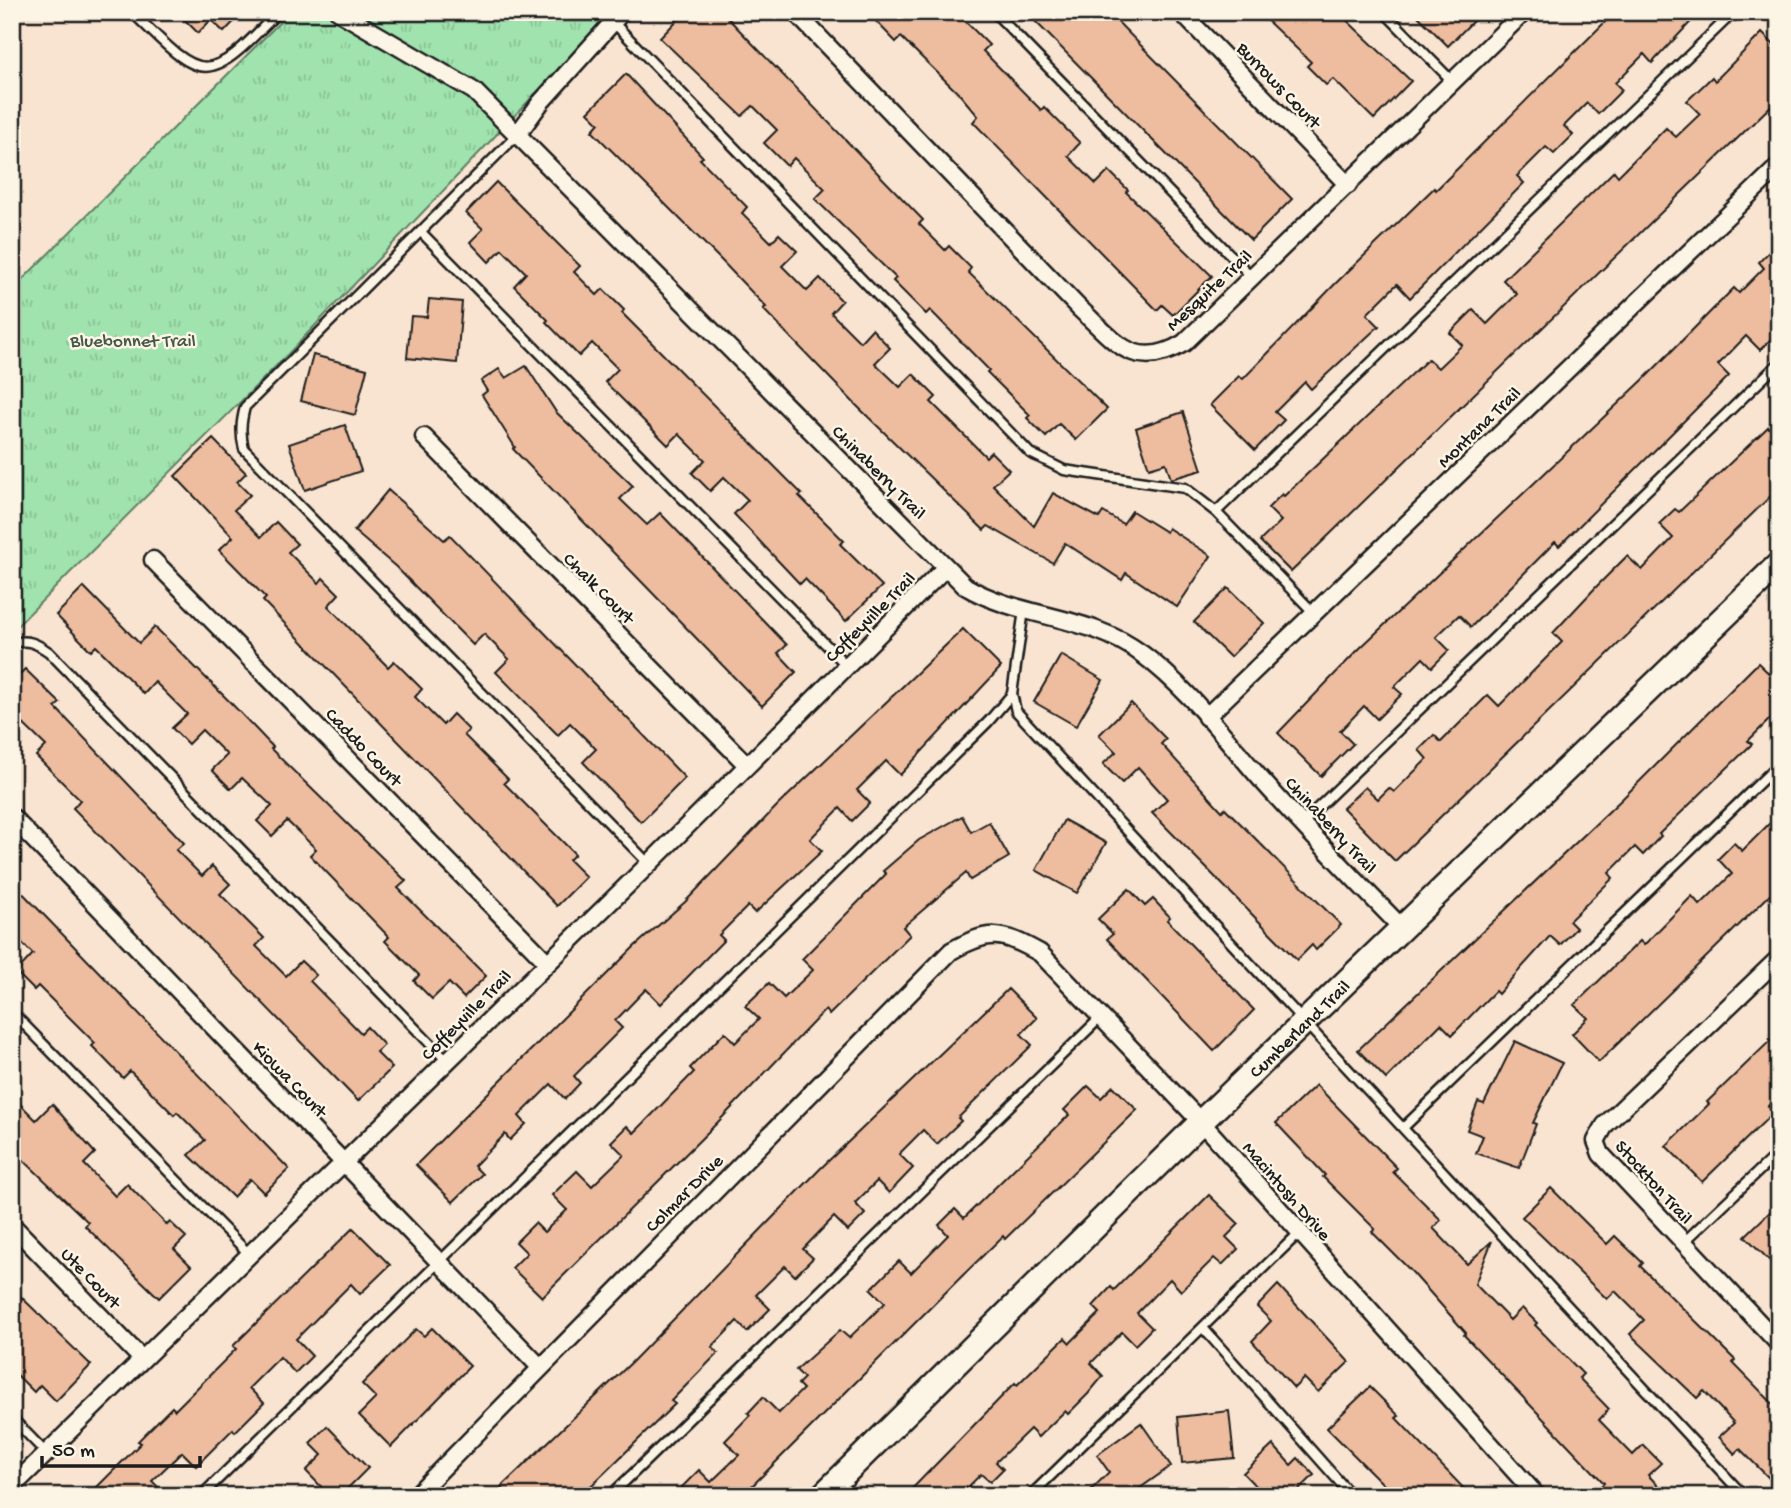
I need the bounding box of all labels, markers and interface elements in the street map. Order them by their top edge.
street label: Burrows Court [1230,38,1326,136]
street label: Mesquite Trail [1163,246,1258,337]
park label: Bluebonnet Trail [69,331,196,354]
street label: Montana Trail [1434,383,1527,474]
street label: Chinaberry Trail [825,421,930,526]
street label: Chalk Court [557,549,640,632]
street label: Coffeyville Trail [821,568,922,669]
street label: Caddo Court [319,704,407,794]
street label: Chinaberry Trail [1279,773,1380,880]
street label: Coffeyville Trail [417,966,518,1067]
street label: Cumberland Trail [1246,976,1356,1084]
street label: Kiowa Court [246,1037,332,1125]
street label: Stockton Trail [1609,1136,1696,1230]
street label: Macintosh Drive [1236,1138,1335,1247]
street label: Colmar Drive [642,1150,729,1238]
street label: Ute Court [55,1244,126,1317]
scale bar [42,1424,200,1468]
text: 50 m [52,1440,95,1465]

